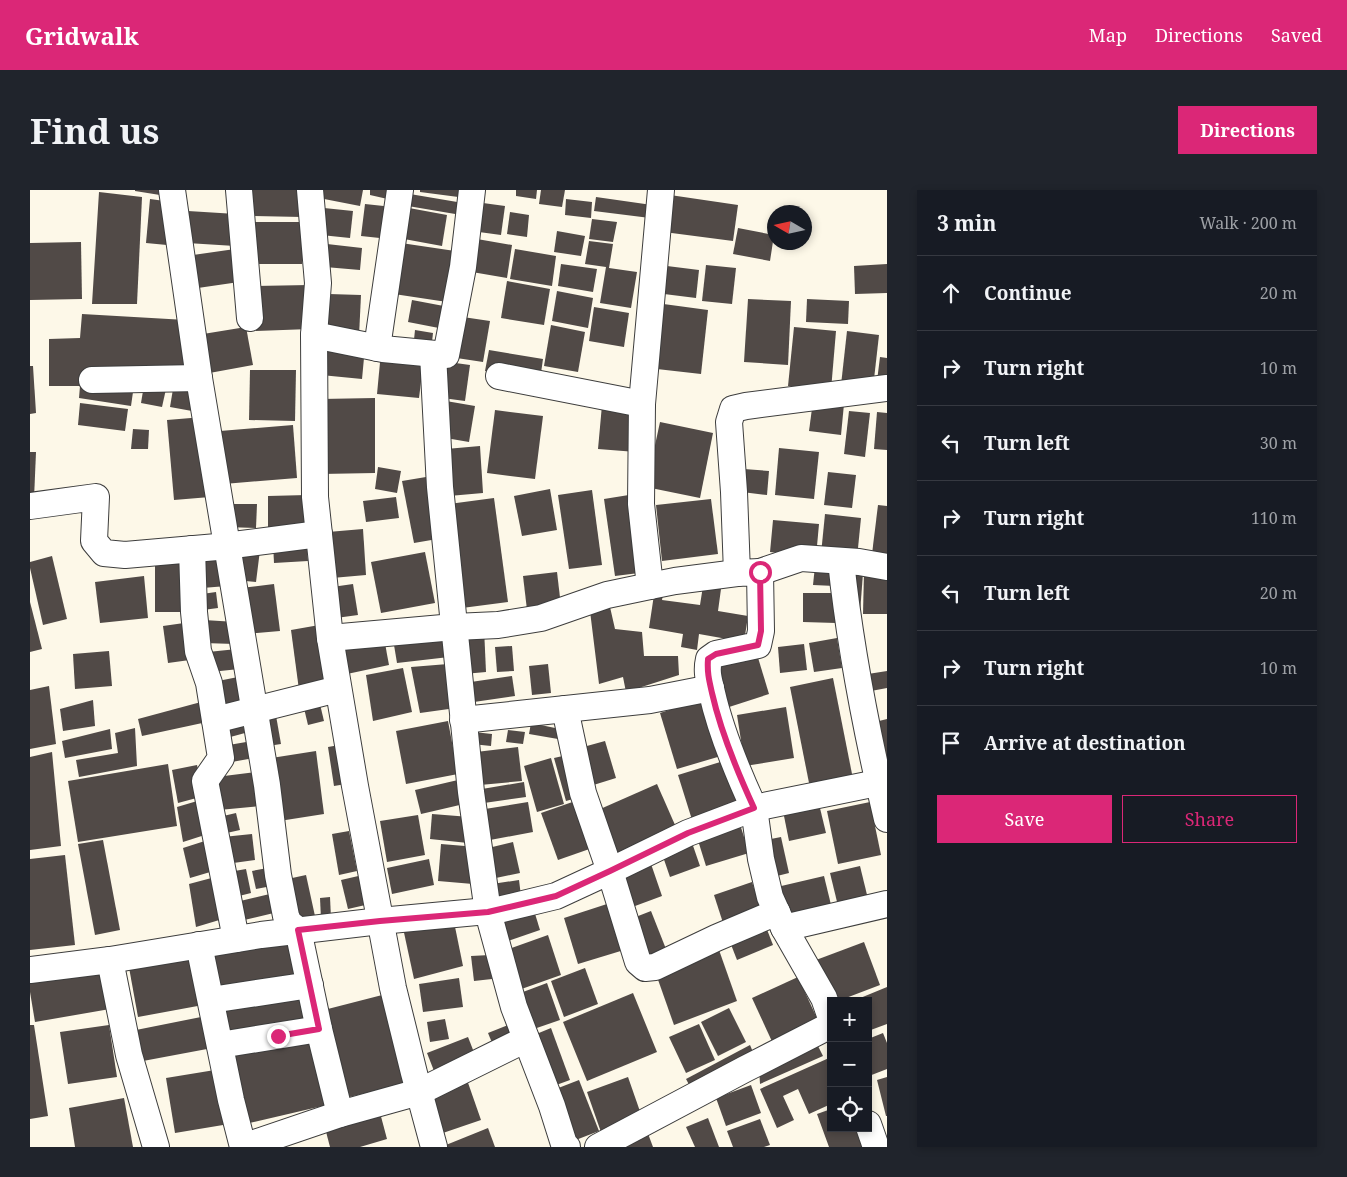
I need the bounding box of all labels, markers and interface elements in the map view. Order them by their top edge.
text: Gridwalk [25,19,139,52]
text: Map [1089,23,1127,47]
text: Directions [1155,23,1243,47]
text: Saved [1271,23,1322,47]
button: Directions [1178,106,1317,154]
text: Find us [30,107,159,154]
north arrow [767,205,812,250]
text: 3 min [937,209,996,237]
text: Walk · 200 m [1200,212,1297,234]
icon: ahead [937,279,965,307]
text: Continue [984,280,1072,306]
text: 20 m [1260,282,1297,304]
icon: right [937,354,965,382]
text: Turn right [984,355,1084,381]
text: 10 m [1260,357,1297,379]
icon: left [937,429,965,457]
text: Turn left [984,430,1070,456]
text: 30 m [1260,432,1297,454]
icon: right [937,504,965,532]
text: Turn right [984,505,1084,531]
text: 110 m [1251,507,1297,529]
route start [749,561,772,584]
icon: left [937,579,965,607]
text: Turn left [984,580,1070,606]
text: 20 m [1260,582,1297,604]
icon: right [937,654,965,682]
text: Turn right [984,655,1084,681]
text: 10 m [1260,657,1297,679]
icon: arrive [937,729,965,757]
text: Arrive at destination [984,730,1186,756]
button: Save [937,795,1112,843]
button: Share [1122,795,1297,843]
map controls [827,997,872,1132]
button: + [827,997,872,1042]
route end [267,1025,290,1048]
button: − [827,1042,872,1087]
button: locate [827,1087,872,1132]

